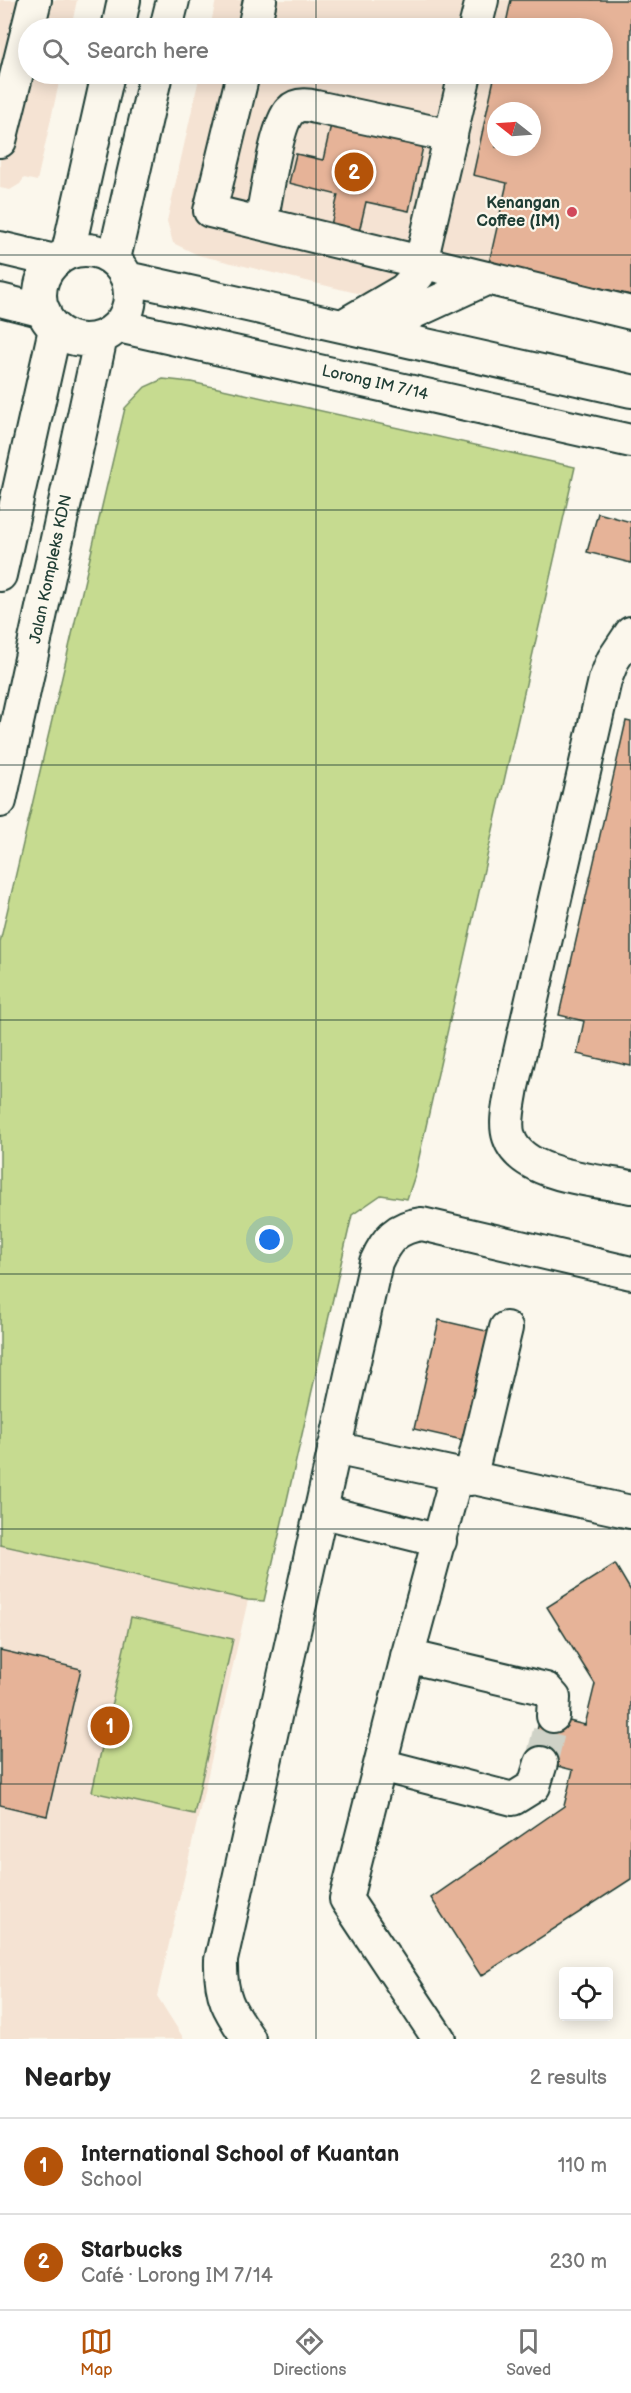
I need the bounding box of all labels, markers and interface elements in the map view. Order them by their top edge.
search box [18,18,613,84]
icon: search [39,35,72,68]
text: Search here [87,38,209,65]
north arrow [487,102,541,156]
pin: 2 [334,150,374,195]
place label: Kenangan Coffee (IM) [477,194,560,231]
marker: Kenangan Coffee (IM) [565,205,579,219]
street label: Lorong IM 7/14 [320,362,430,405]
street label: Jalan Kompleks KDN [26,493,76,645]
your location [255,1225,284,1254]
pin: 1 [90,1704,130,1748]
map controls [559,1967,613,2021]
button: locate [559,1967,613,2021]
text: Nearby [24,2063,111,2094]
text: 2 results [530,2066,607,2090]
text: International School of Kuantan [81,2141,399,2168]
text: 1 [39,2154,48,2178]
text: 110 m [558,2154,607,2178]
text: School [81,2168,142,2192]
text: Starbucks [81,2237,182,2264]
text: 2 [38,2250,49,2274]
text: 230 m [550,2250,607,2274]
text: Café · Lorong IM 7/14 [81,2264,273,2288]
tab: Map [80,2325,113,2380]
tab: Directions [273,2325,346,2380]
tab: Saved [506,2325,551,2380]

